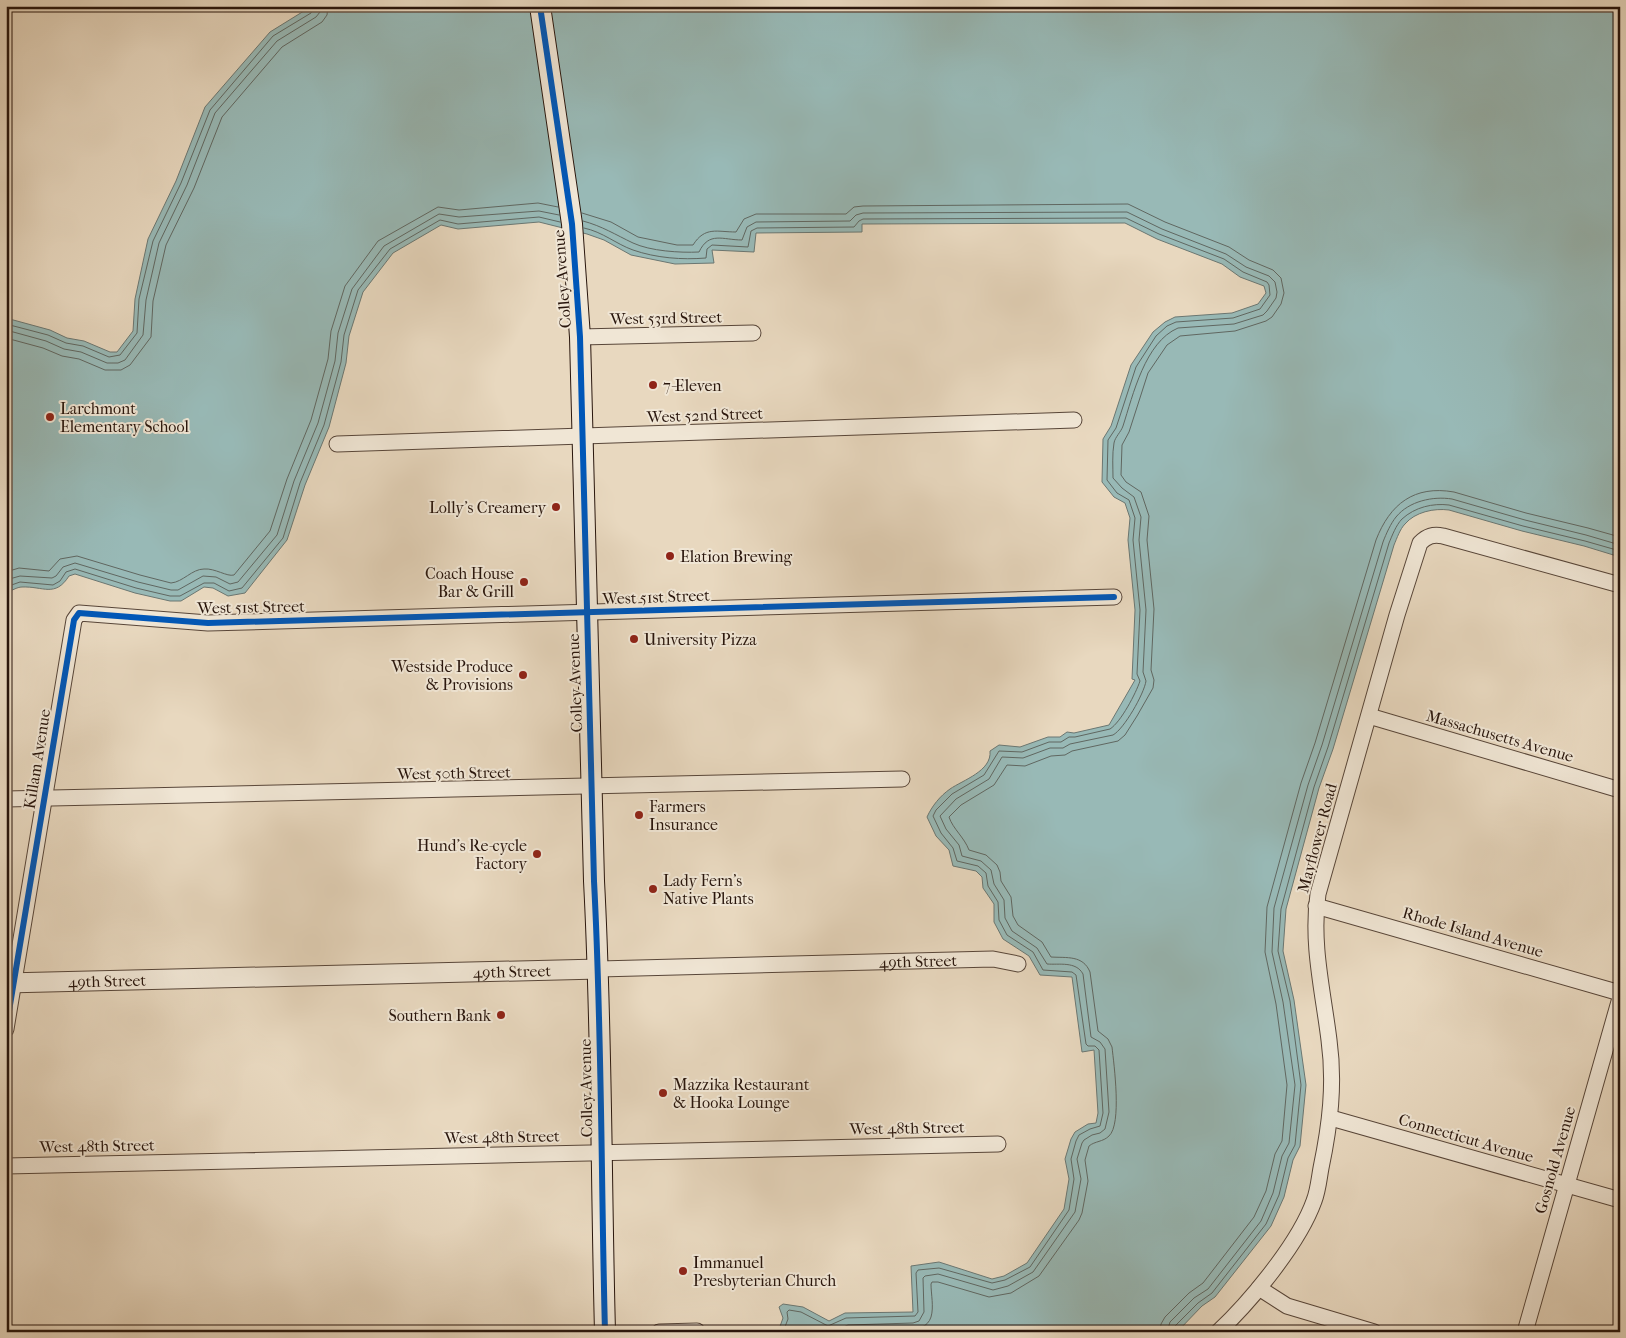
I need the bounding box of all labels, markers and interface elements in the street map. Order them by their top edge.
street label: Colley Avenue [549,229,575,329]
street label: West 53rd Street [609,308,722,328]
place label: 7-Eleven [663,376,722,395]
marker: 7-Eleven [647,379,659,391]
place label: Larchmont Elementary School [60,399,189,436]
street label: West 52nd Street [646,403,764,427]
marker: Larchmont Elementary School [44,411,56,423]
place label: Lolly's Creamery [429,498,546,517]
marker: Lolly's Creamery [550,501,562,513]
place label: Elation Brewing [680,547,792,566]
marker: Elation Brewing [664,550,676,562]
place label: Coach House Bar & Grill [425,564,515,601]
marker: Coach House Bar & Grill [518,576,530,588]
street label: West 51st Street [601,586,710,608]
street label: West 51st Street [196,597,305,617]
place label: University Pizza [644,630,757,649]
street label: Colley Avenue [564,633,586,733]
marker: University Pizza [628,633,640,645]
place label: Westside Produce & Provisions [390,657,513,694]
marker: Westside Produce & Provisions [517,669,529,681]
street label: Massachusetts Avenue [1424,706,1576,766]
street label: Killam Avenue [20,708,54,810]
street label: West 50th Street [396,763,511,784]
street label: Mayflower Road [1293,781,1341,895]
place label: Farmers Insurance [649,797,718,834]
marker: Farmers Insurance [633,809,645,821]
place label: Hund's Re-cycle Factory [417,836,527,873]
marker: Hund's Re-cycle Factory [531,848,543,860]
place label: Lady Fern's Native Plants [663,871,754,908]
marker: Lady Fern's Native Plants [647,883,659,895]
street label: Rhode Island Avenue [1400,903,1546,961]
street label: 49th Street [879,950,958,971]
street label: 49th Street [473,961,551,981]
street label: 49th Street [68,970,147,991]
place label: Southern Bank [388,1006,492,1025]
marker: Southern Bank [495,1009,507,1021]
street label: Colley Avenue [576,1038,596,1138]
place label: Mazzika Restaurant & Hooka Lounge [673,1075,810,1112]
marker: Mazzika Restaurant & Hooka Lounge [657,1087,669,1099]
street label: Gosnold Avenue [1531,1104,1579,1216]
street label: Connecticut Avenue [1396,1110,1536,1166]
street label: West 48th Street [848,1117,965,1139]
street label: West 48th Street [443,1126,560,1148]
street label: West 48th Street [38,1135,155,1157]
place label: Immanuel Presbyterian Church [693,1253,836,1290]
marker: Immanuel Presbyterian Church [677,1265,689,1277]

